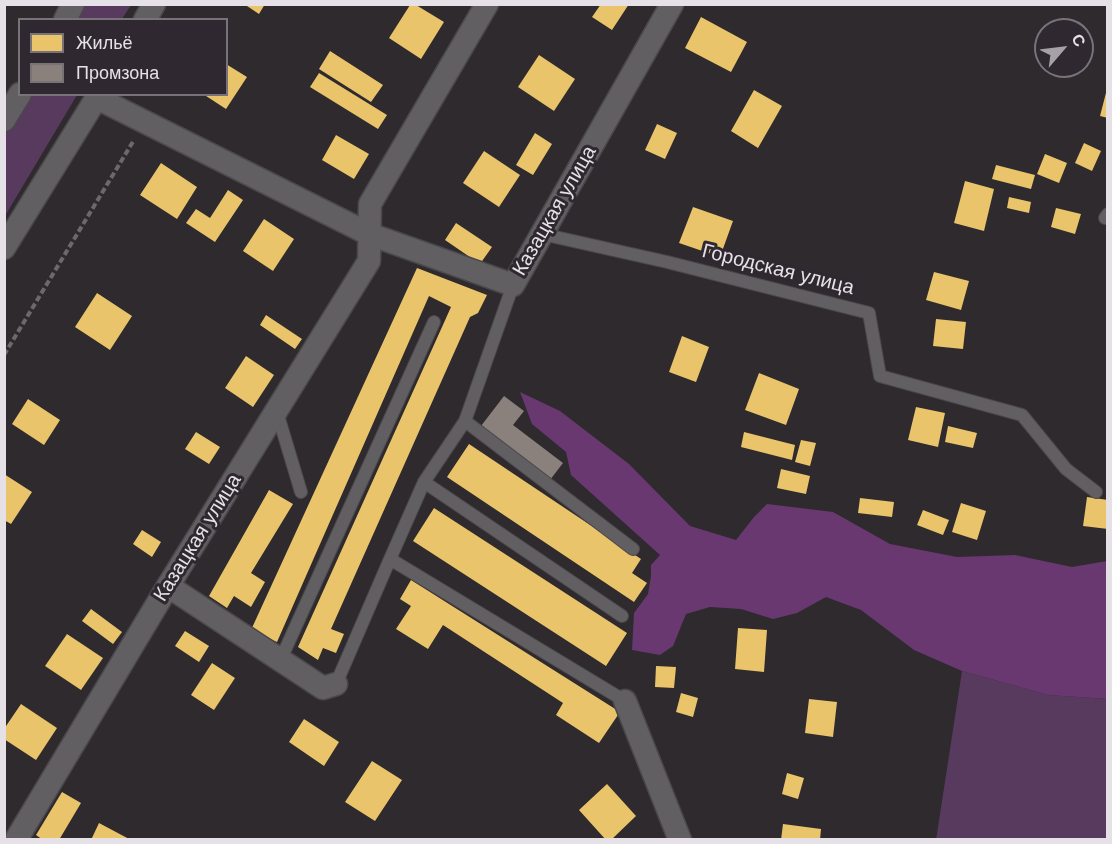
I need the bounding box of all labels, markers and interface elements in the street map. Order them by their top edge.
legend [18,18,228,96]
north arrow [1034,18,1094,78]
text: С [1068,31,1089,49]
text: Жильё [76,33,133,53]
text: Промзона [76,63,159,83]
street label: Казацкая улица [508,142,602,280]
street label: Городская улица [700,240,856,300]
street label: Казацкая улица [149,470,247,606]

